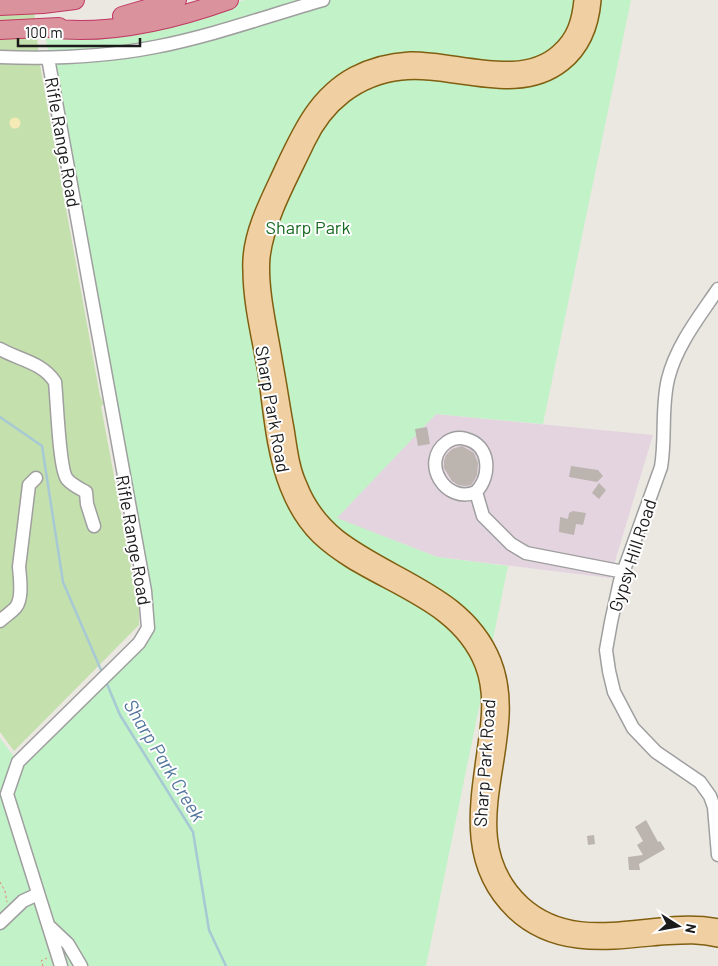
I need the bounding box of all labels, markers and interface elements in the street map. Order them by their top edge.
scale bar [18,15,140,47]
text: 100 m [25,23,63,41]
street label: Rifle Range Road [41,75,85,209]
park label: Sharp Park [266,216,350,238]
street label: Sharp Park Road [251,344,295,474]
street label: Rifle Range Road [112,473,156,607]
street label: Gypsy Hill Road [603,496,661,614]
water label: Sharp Park Creek [119,695,211,826]
street label: Sharp Park Road [469,698,499,828]
north arrow [653,901,703,951]
text: N [682,922,700,935]

